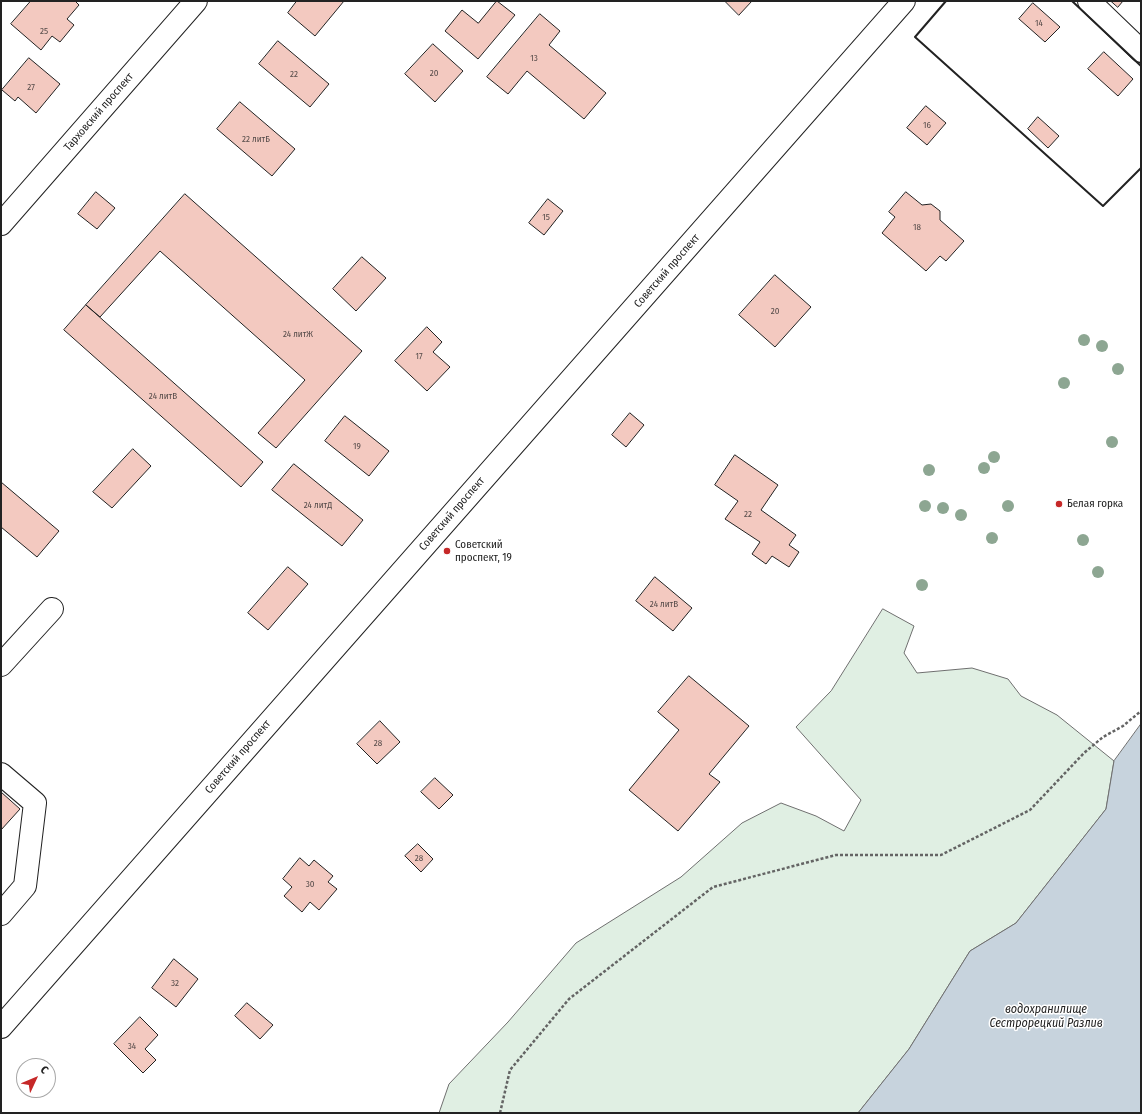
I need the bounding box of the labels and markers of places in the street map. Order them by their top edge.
place label: Белая горка [1067,497,1123,511]
marker: Белая горка [1054,499,1064,509]
place label: Советский проспект, 19 [455,538,512,564]
marker: Советский проспект, 19 [442,546,452,556]

